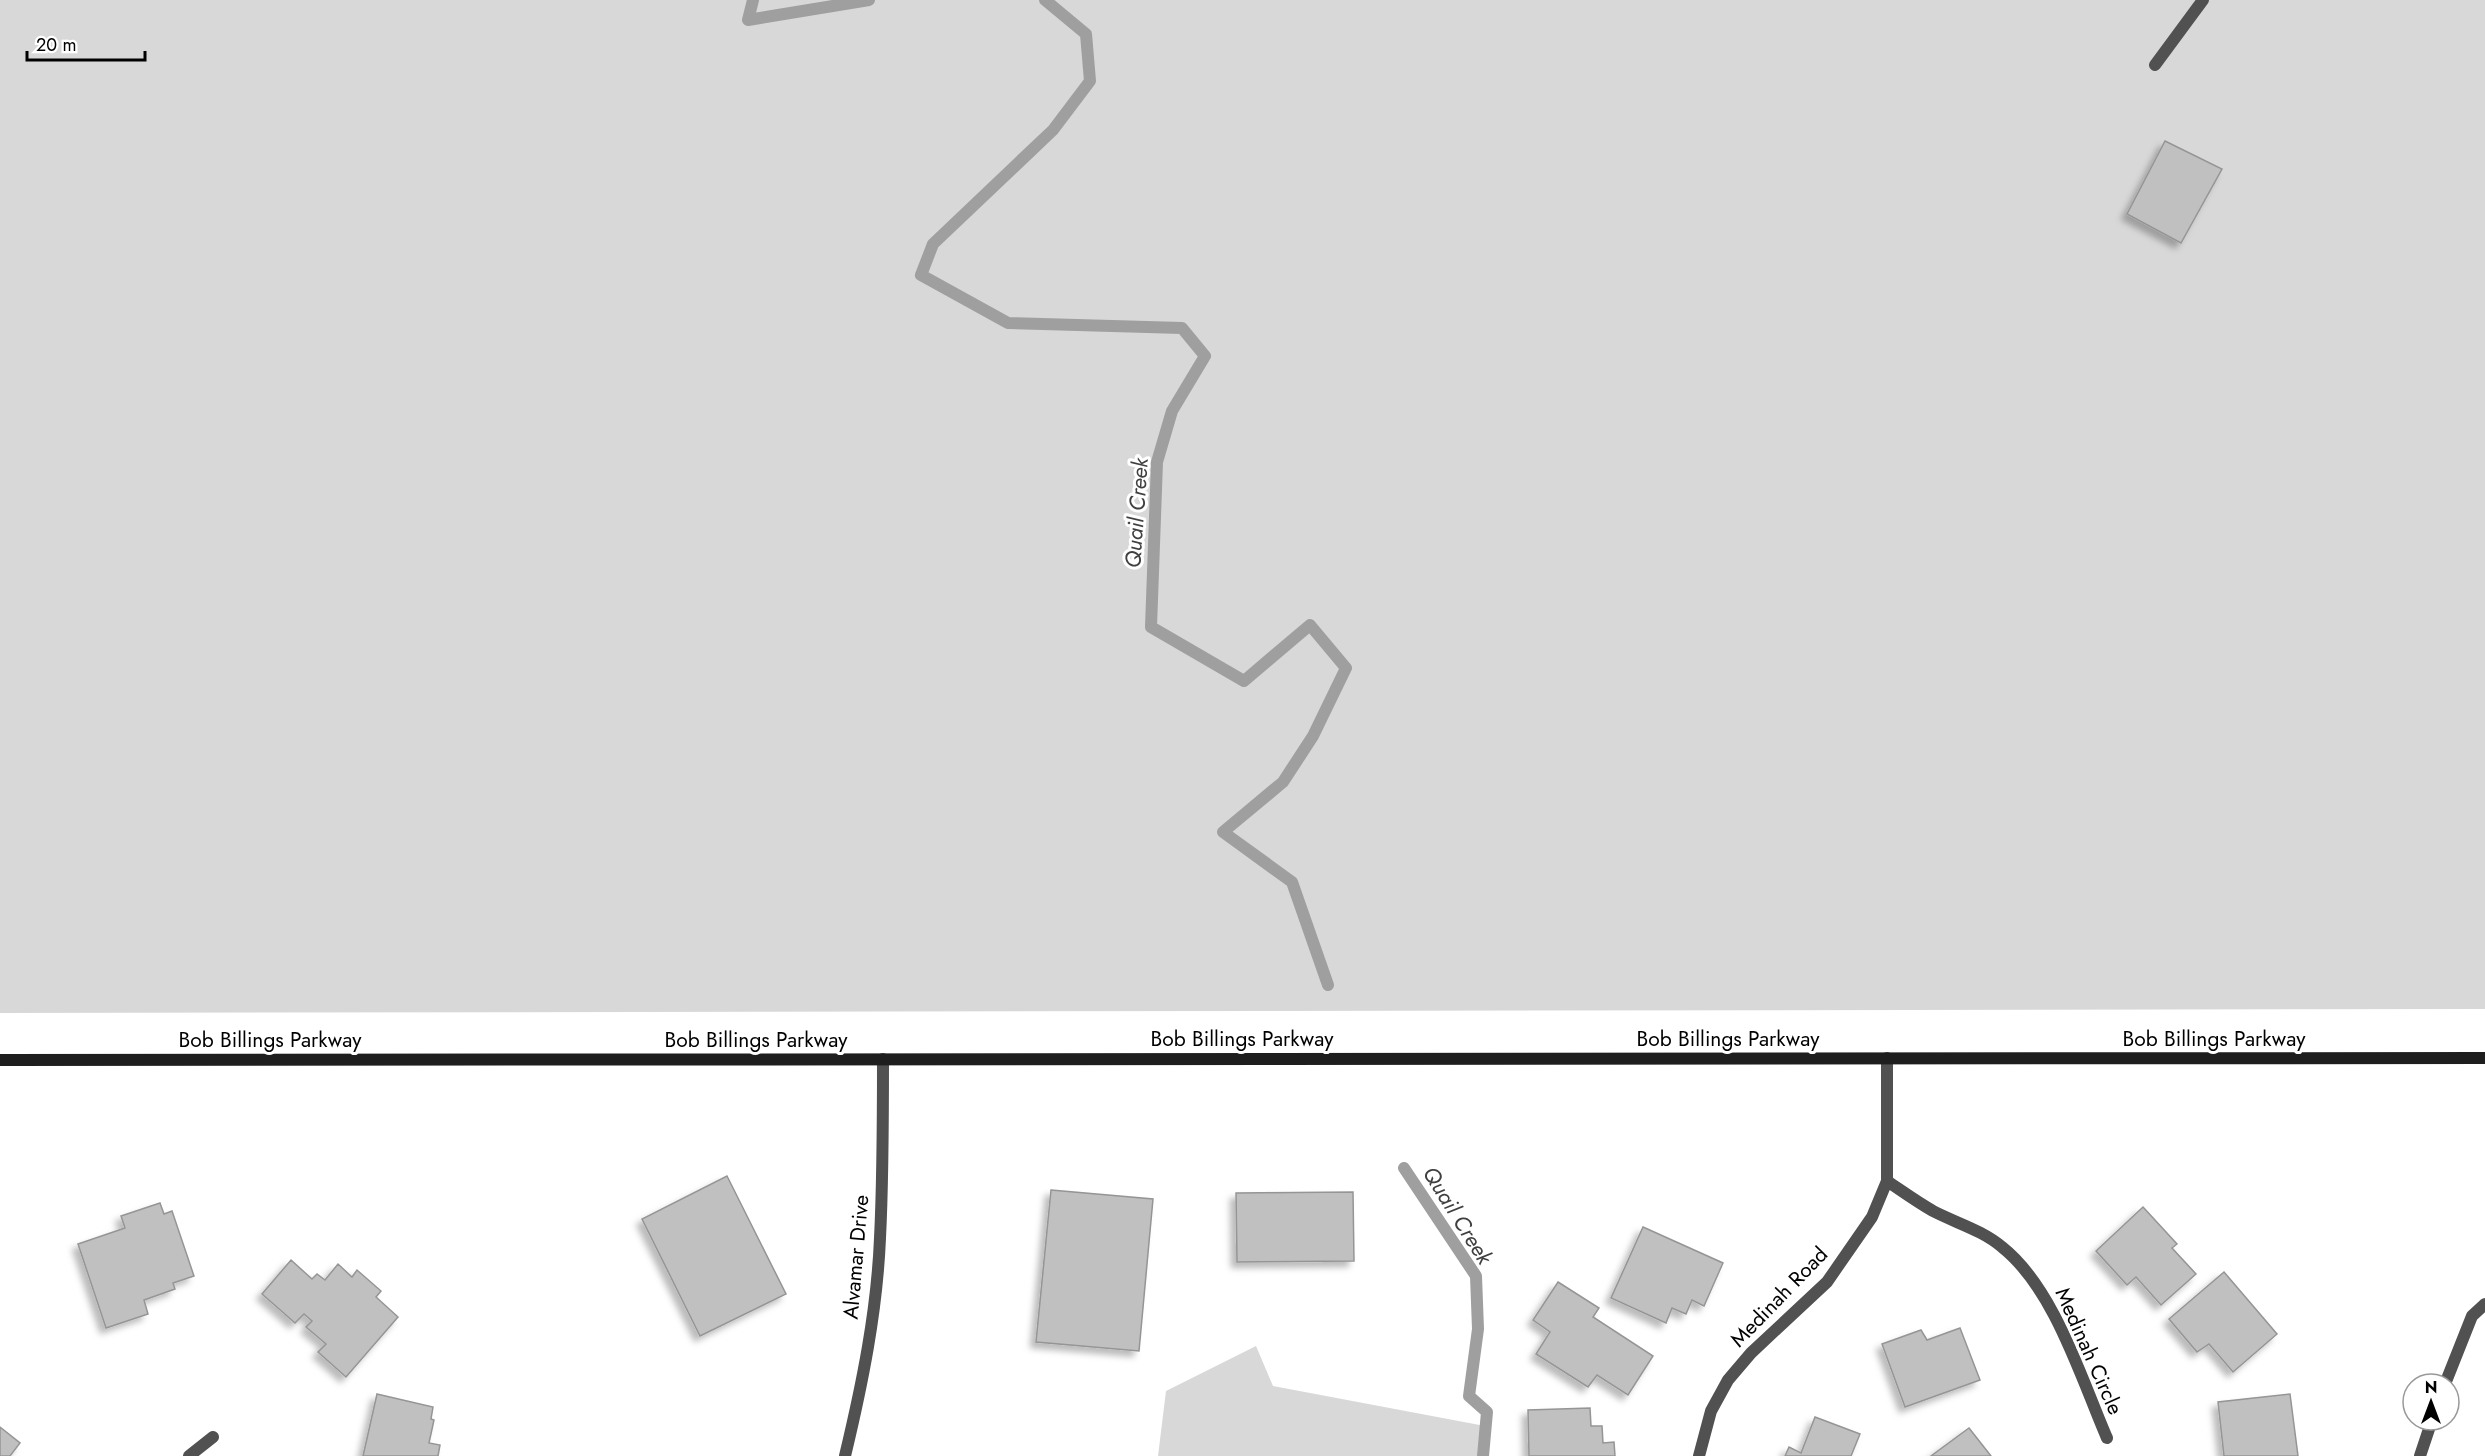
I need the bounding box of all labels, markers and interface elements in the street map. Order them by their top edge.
scale bar [27,24,146,62]
text: 20 m [36,32,76,58]
water label: Quail Creek [1116,455,1156,569]
street label: Bob Billings Parkway [1151,1024,1334,1054]
street label: Bob Billings Parkway [1637,1024,1820,1054]
street label: Bob Billings Parkway [2123,1024,2306,1054]
street label: Bob Billings Parkway [179,1025,362,1055]
street label: Bob Billings Parkway [665,1025,848,1055]
water label: Quail Creek [1415,1160,1502,1272]
street label: Alvamar Drive [836,1193,876,1320]
street label: Medinah Road [1723,1240,1835,1354]
street label: Medinah Circle [2048,1283,2130,1419]
north arrow [2401,1372,2461,1432]
text: N [2425,1376,2437,1399]

